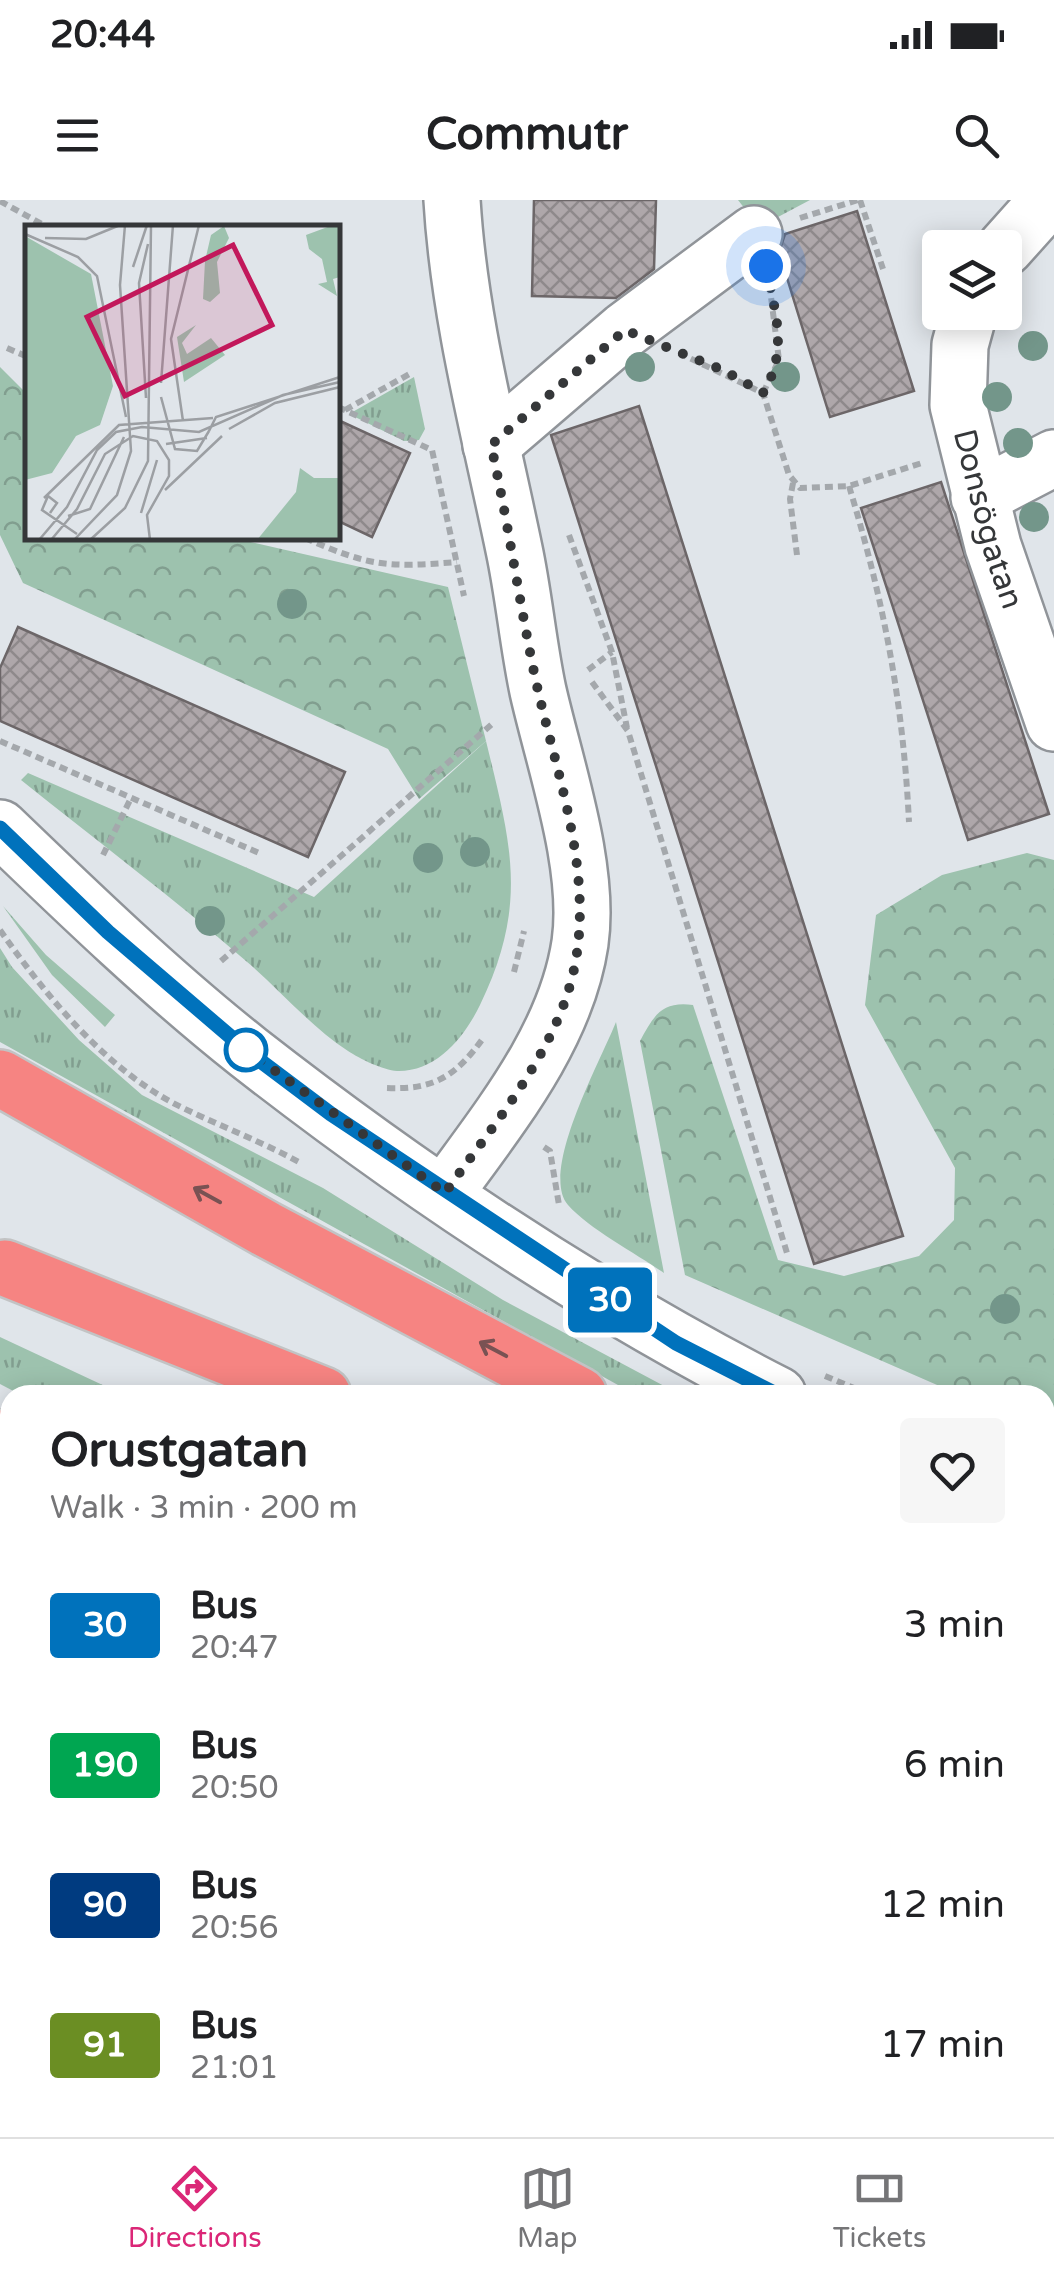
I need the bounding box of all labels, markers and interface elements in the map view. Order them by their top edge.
text: 20:44 [50,12,155,58]
icon: menu [50,108,105,163]
text: Commutr [426,108,628,162]
icon: search [949,108,1004,163]
inset map [25,225,340,540]
map controls [922,230,1022,330]
button: layers [922,230,1022,330]
your location [741,241,791,291]
street label: Donsögatan [945,425,1031,614]
unlabelled marker [225,1029,267,1071]
one-way arrow [192,1185,222,1205]
line badge: 30 [565,1268,655,1332]
text: 30 [588,1279,632,1321]
one-way arrow [478,1339,508,1358]
button: heart [900,1418,1005,1523]
text: Orustgatan [50,1422,308,1480]
text: Walk · 3 min · 200 m [50,1489,358,1527]
text: Bus [190,1583,257,1629]
text: 3 min [904,1602,1005,1648]
text: 30 [83,1604,127,1646]
text: 20:47 [190,1629,279,1667]
text: Bus [190,1723,257,1769]
text: 6 min [904,1742,1005,1788]
text: 190 [72,1744,138,1786]
text: 20:50 [190,1769,279,1807]
text: Bus [190,1863,257,1909]
text: 12 min [880,1882,1005,1928]
text: 90 [83,1884,127,1926]
text: 20:56 [190,1909,279,1947]
text: Bus [190,2003,257,2049]
text: 17 min [880,2022,1005,2068]
text: 91 [83,2024,127,2066]
text: 21:01 [190,2049,279,2087]
tab: Directions [128,2161,262,2255]
tab: Map [517,2161,577,2255]
tab: Tickets [833,2161,926,2255]

